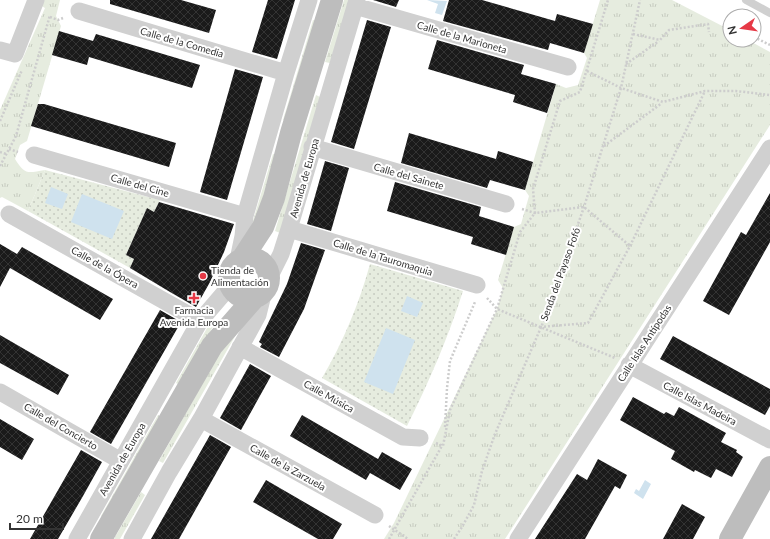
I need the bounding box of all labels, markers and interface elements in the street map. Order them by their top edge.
north arrow [722,8,762,48]
street label: Calle de la Marioneta [416,18,508,56]
street label: Calle de la Comedia [139,24,225,60]
text: N [724,25,739,36]
street label: Avenida de Europa [287,137,321,219]
street label: Calle del Sainete [373,160,445,192]
street label: Calle del Cine [110,171,170,199]
street label: Senda del Payaso Fofó [538,225,583,322]
street label: Calle de la Tauromaquia [332,236,434,278]
street label: Calle de la Ópera [69,244,141,290]
place label: Tienda de Alimentación [211,264,269,288]
marker: Tienda de Alimentación [198,271,208,281]
marker: Farmacia Avenida Europa [189,293,199,303]
street label: Calle Islas Antípodas [615,302,673,384]
place label: Farmacia Avenida Europa [160,304,228,328]
street label: Calle Música [302,377,356,415]
street label: Calle Islas Madeira [661,379,739,427]
street label: Calle del Concierto [22,400,100,452]
street label: Avenida de Europa [96,420,148,498]
street label: Calle de la Zarzuela [248,441,328,493]
scale bar [10,505,63,531]
text: 20 m [16,511,43,526]

